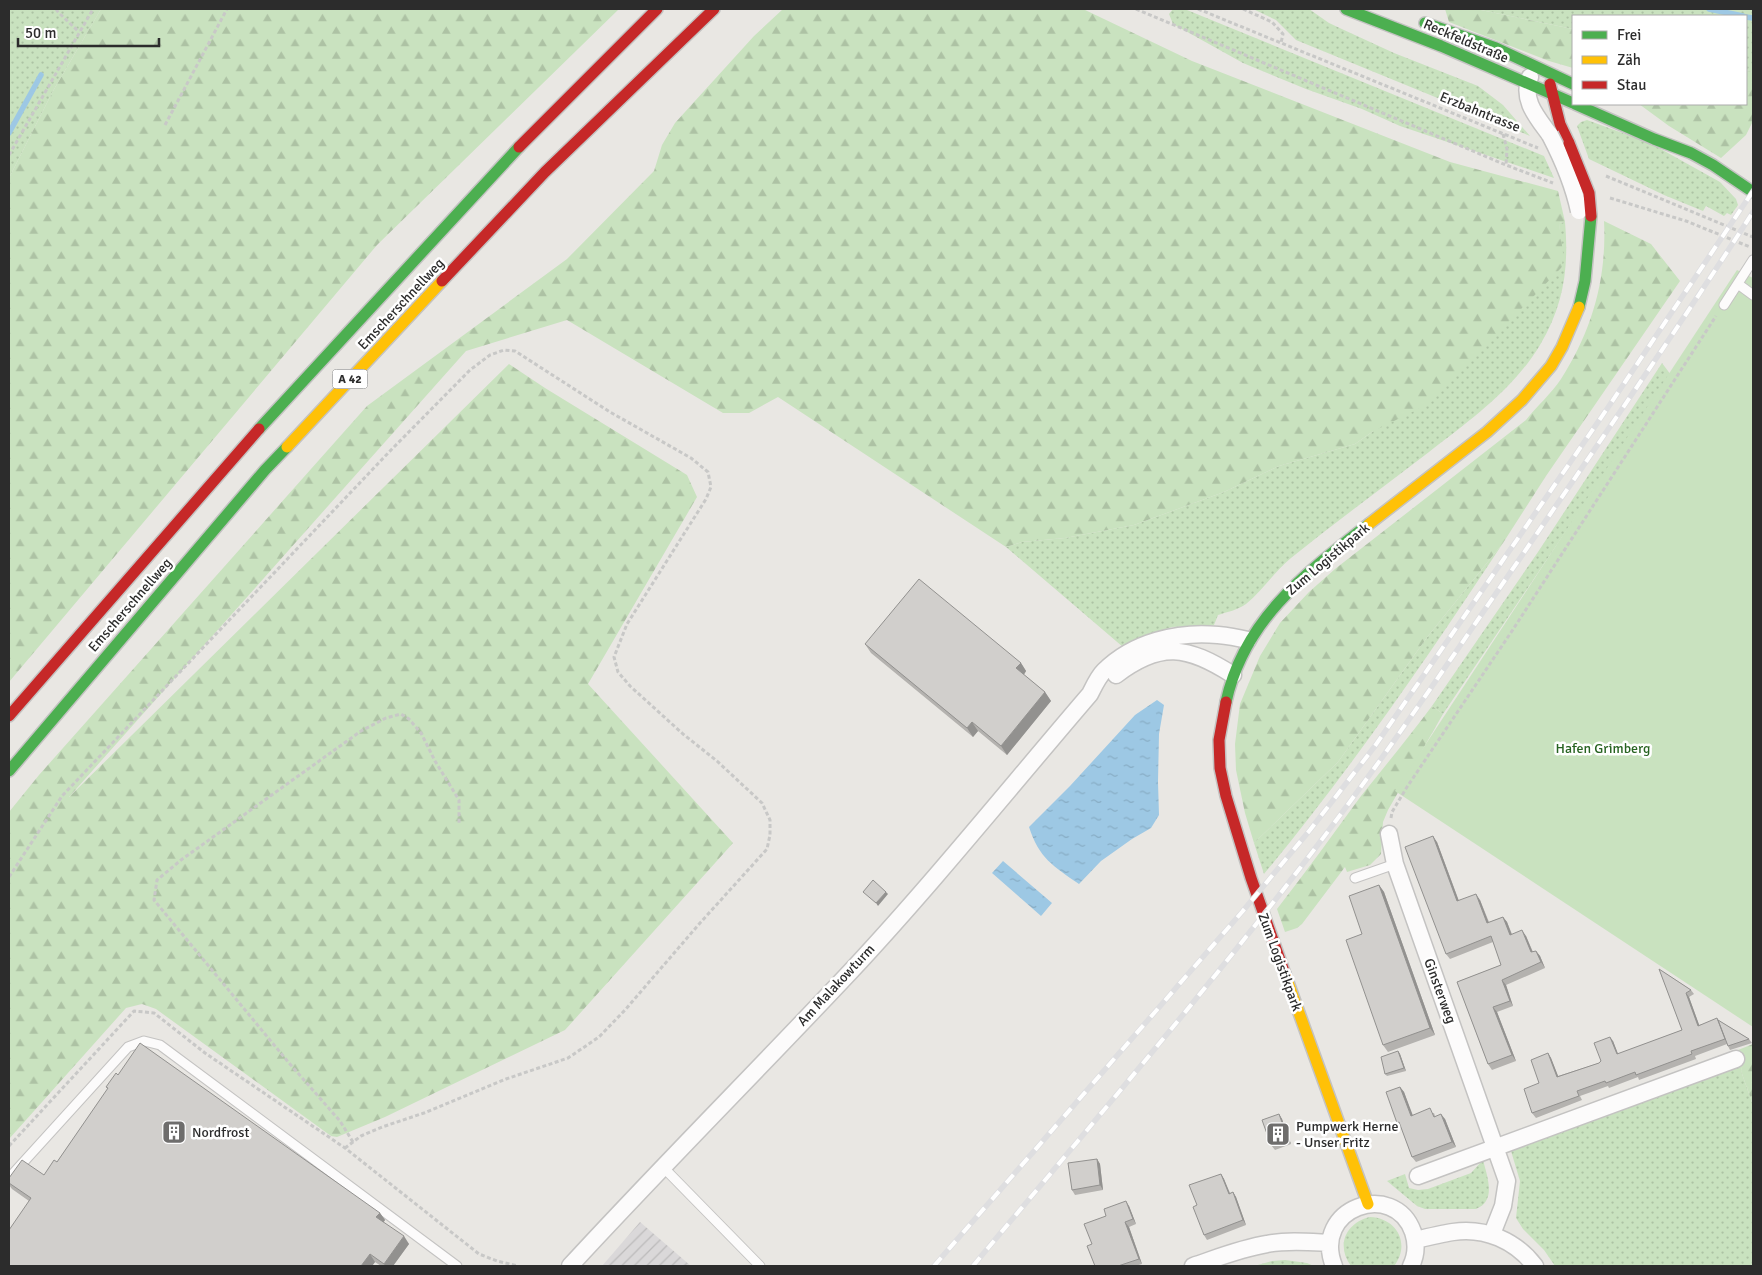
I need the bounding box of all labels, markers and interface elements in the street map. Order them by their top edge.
scale bar [18,15,159,47]
street label: Reckfeldstraße [1421,15,1511,67]
legend [1572,15,1747,105]
text: 50 m [25,24,56,42]
text: Frei [1617,26,1641,44]
text: Zäh [1617,51,1641,69]
text: Stau [1617,76,1646,94]
street label: Erzbahntrasse [1437,88,1523,136]
street label: Emscherschnellweg [354,255,448,353]
road number: A 42 [332,369,368,388]
street label: Zum Logistikpark [1283,519,1373,599]
street label: Emscherschnellweg [85,555,175,655]
park label: Hafen Grimberg [1556,740,1650,757]
street label: Zum Logistikpark [1254,911,1306,1013]
street label: Am Malakowturm [794,941,878,1029]
street label: Ginsterweg [1420,956,1460,1026]
place label: Pumpwerk Herne - Unser Fritz [1296,1118,1398,1151]
building icon: Nordfrost [161,1119,187,1145]
building icon: Pumpwerk Herne - Unser Fritz [1265,1121,1291,1147]
place label: Nordfrost [192,1124,249,1141]

